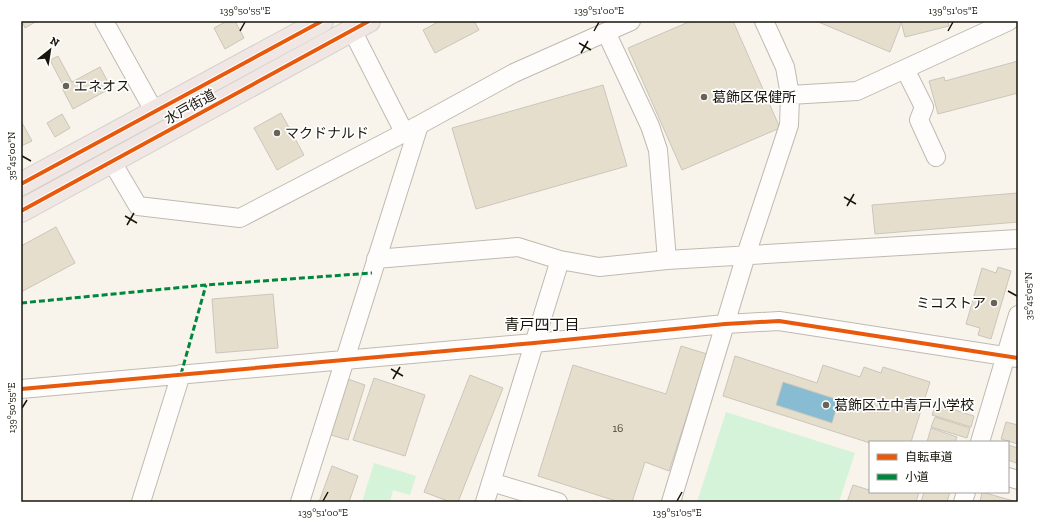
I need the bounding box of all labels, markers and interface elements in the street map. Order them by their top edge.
text: 139°50'55"E [220,5,270,17]
text: 139°51'00"E [574,5,624,17]
text: 139°51'05"E [928,5,978,17]
north arrow [30,30,70,70]
text: N [48,34,62,50]
place label: エネオス [74,78,130,95]
marker: エネオス [61,81,71,91]
street label: 水戸街道 [161,86,219,128]
place label: 葛飾区保健所 [712,89,796,106]
marker: 葛飾区保健所 [699,92,709,102]
place label: マクドナルド [285,125,369,142]
marker: マクドナルド [272,128,282,138]
text: 35°45'00"N [6,131,18,180]
text: 35°45'05"N [1023,271,1035,320]
place label: ミコストア [916,295,986,312]
marker: ミコストア [989,298,999,308]
district label: 青戸四丁目 [504,316,580,334]
text: 139°50'55"E [6,383,18,433]
place label: 葛飾区立中青戸小学校 [834,397,974,414]
marker: 葛飾区立中青戸小学校 [821,400,831,410]
house number: 16 [613,421,624,435]
legend [869,441,1009,493]
text: 自転車道 [905,450,953,464]
text: 小道 [905,470,929,484]
text: 139°51'00"E [298,507,348,519]
text: 139°51'05"E [652,507,702,519]

